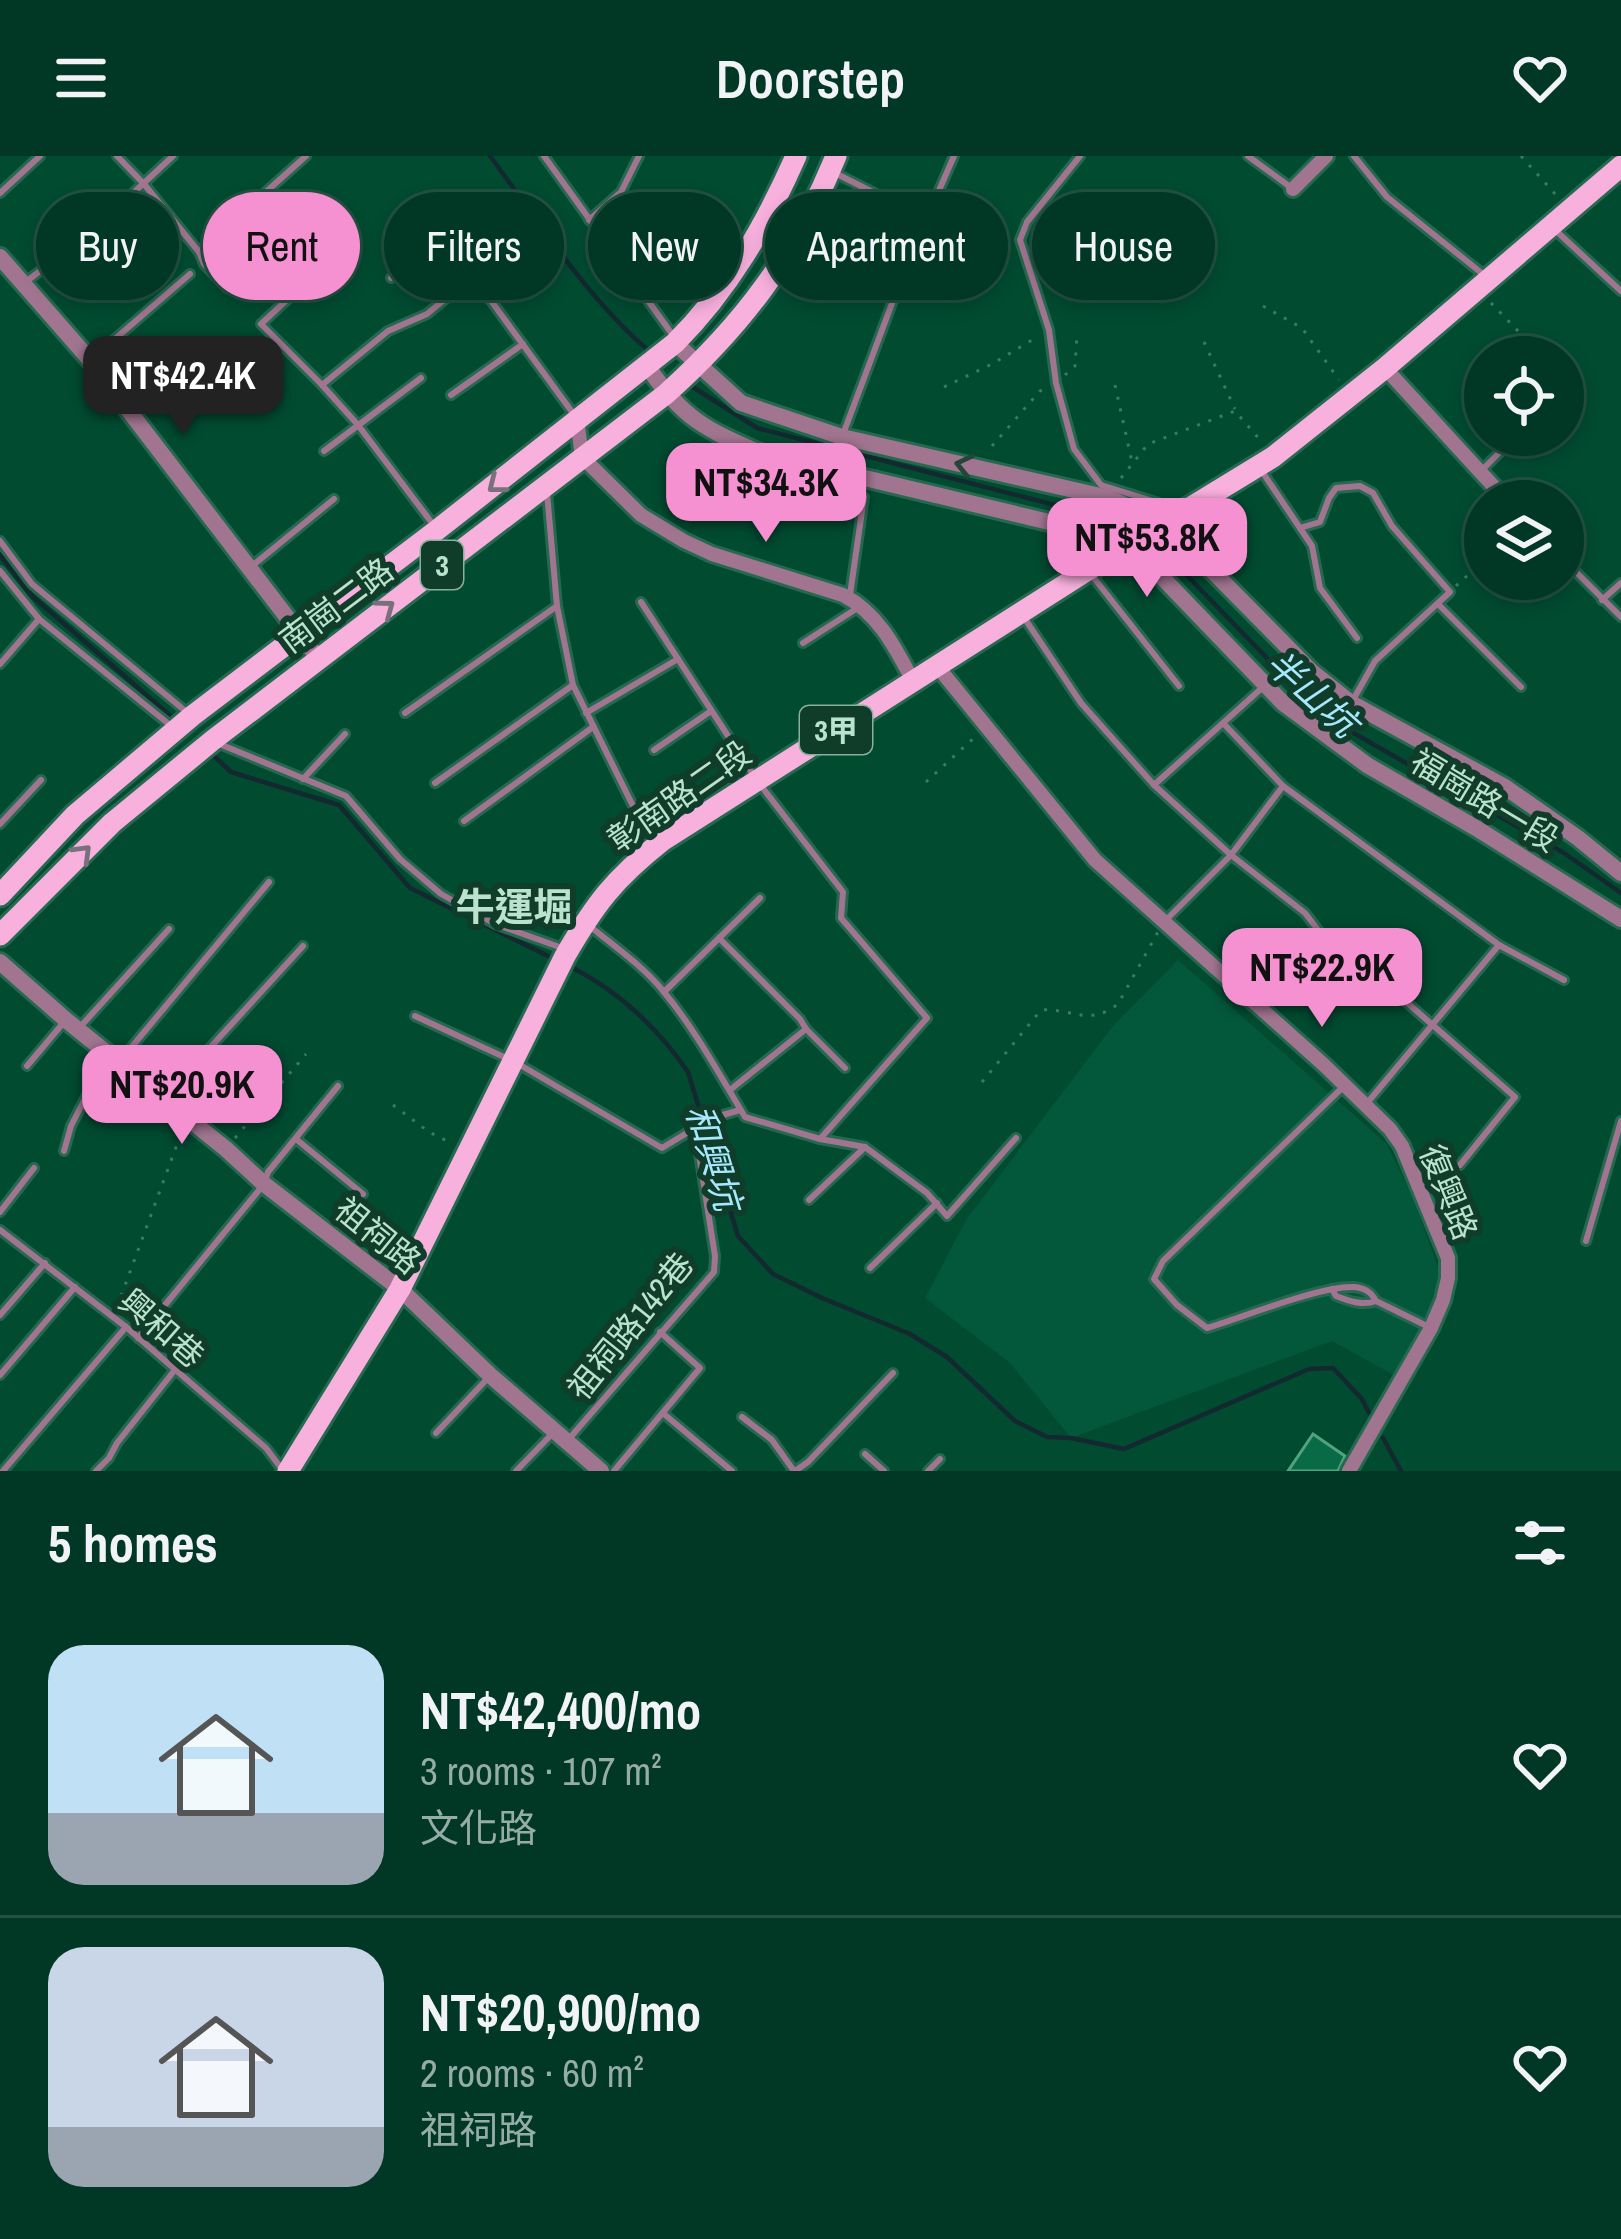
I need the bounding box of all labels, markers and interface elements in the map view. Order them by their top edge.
text: Doorstep [716,42,905,115]
icon: menu [48,45,114,111]
icon: heart [1507,45,1573,111]
chip: Buy [36,192,179,300]
chip: Rent [203,192,360,300]
chip: Filters [384,192,564,300]
chip: New [588,192,741,300]
chip: Apartment [765,192,1008,300]
chip: House [1032,192,1215,300]
pin: NT$42.4K [59,336,307,438]
map controls [1464,336,1584,600]
button: locate [1464,336,1584,456]
text: NT$42.4K [110,349,256,401]
pin: NT$34.3K [642,443,890,545]
one-way arrow [955,454,975,479]
text: NT$34.3K [693,456,839,508]
one-way arrow [488,470,509,492]
button: layers [1464,480,1584,600]
pin: NT$53.8K [1023,498,1271,600]
text: NT$53.8K [1074,511,1220,563]
road number: 3 [421,541,463,589]
street label: 南崗二路 [270,548,402,662]
one-way arrow [373,601,395,622]
water label: 半山坑 [1256,639,1372,750]
road number: 3甲 [800,706,872,754]
street label: 彰南路二段 [599,731,759,861]
street label: 福崗路一段 [1403,739,1567,861]
one-way arrow [69,845,91,867]
district label: 牛運堀 [455,881,573,933]
pin: NT$22.9K [1198,928,1446,1030]
text: NT$22.9K [1249,941,1395,993]
pin: NT$20.9K [58,1045,306,1147]
text: NT$20.9K [109,1058,255,1110]
water label: 和興坑 [675,1098,754,1220]
street label: 復興路 [1410,1138,1488,1246]
street label: 祖祠路 [326,1187,430,1283]
street label: 祖祠路142巷 [557,1243,703,1409]
street label: 興和巷 [110,1279,214,1377]
text: 5 homes [48,1509,218,1578]
icon: filters [1507,1510,1573,1576]
text: NT$42,400/mo [420,1676,701,1745]
icon: home [144,1693,288,1837]
icon: heart [1507,1732,1573,1798]
text: 3 rooms · 107 m² [420,1745,662,1797]
text: 文化路 [420,1802,537,1854]
text: NT$20,900/mo [420,1978,701,2047]
icon: home [144,1995,288,2139]
icon: heart [1507,2034,1573,2100]
text: 2 rooms · 60 m² [420,2047,644,2099]
text: 祖祠路 [420,2104,537,2156]

